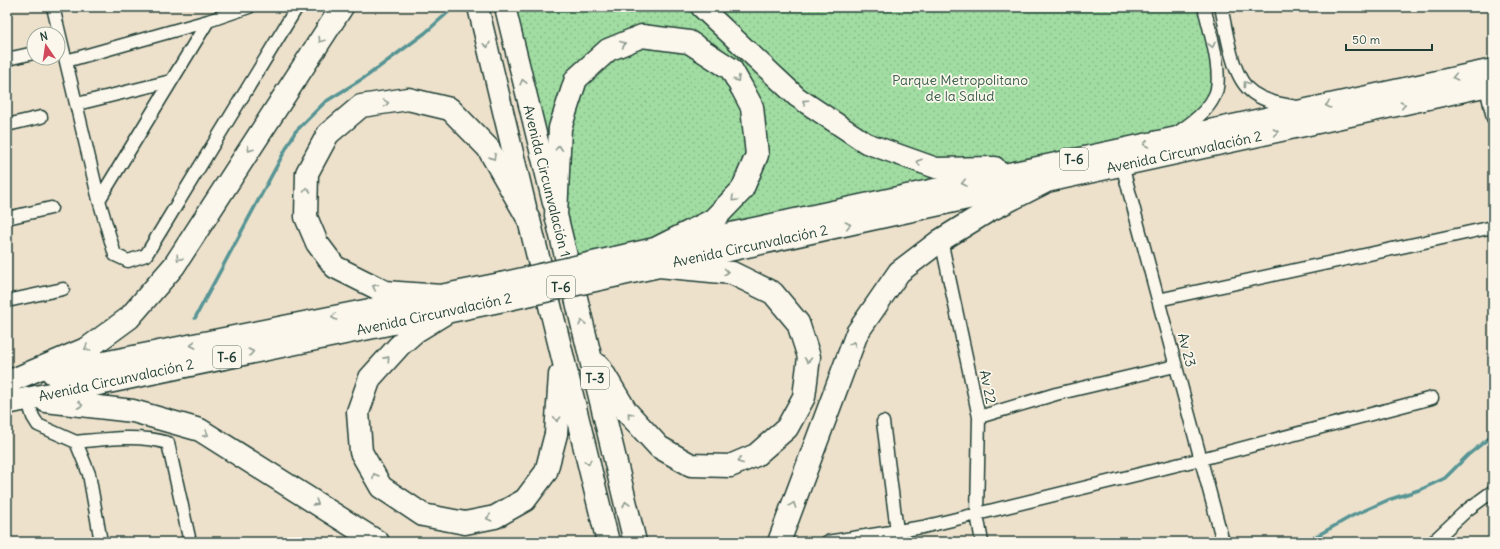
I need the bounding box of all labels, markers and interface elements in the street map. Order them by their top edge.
north arrow [26,26,66,66]
scale bar [1346,26,1432,52]
text: N [38,29,49,44]
text: 50 m [1352,32,1381,47]
one-way arrow [318,36,326,43]
one-way arrow [482,41,491,48]
one-way arrow [618,41,626,49]
one-way arrow [1208,42,1216,48]
park label: Parque Metropolitano de la Salud [892,71,1028,105]
one-way arrow [1452,73,1458,81]
one-way arrow [732,75,739,82]
one-way arrow [520,78,528,85]
one-way arrow [1243,81,1250,88]
one-way arrow [383,99,390,107]
one-way arrow [802,99,809,107]
one-way arrow [1325,100,1331,108]
one-way arrow [1399,101,1406,109]
street label: Avenida Circunvalación 1 [519,103,575,259]
street label: Avenida Circunvalación 2 [1105,127,1264,177]
one-way arrow [1272,129,1279,137]
one-way arrow [1143,139,1149,147]
one-way arrow [247,145,255,152]
one-way arrow [555,145,563,151]
road number: T-6 [1060,148,1088,170]
one-way arrow [489,153,496,160]
one-way arrow [916,159,923,167]
one-way arrow [961,178,967,187]
one-way arrow [303,187,311,193]
one-way arrow [731,194,739,202]
street label: Avenida Circunvalación 2 [671,221,830,271]
one-way arrow [844,222,851,230]
one-way arrow [177,254,184,261]
one-way arrow [722,268,729,277]
road number: T-6 [547,276,575,298]
one-way arrow [372,284,379,292]
street label: Avenida Circunvalación 2 [355,289,514,339]
one-way arrow [331,313,337,321]
one-way arrow [578,320,586,327]
street label: Av 23 [1174,331,1200,369]
one-way arrow [189,340,196,349]
one-way arrow [848,341,856,348]
one-way arrow [84,343,91,350]
road number: T-6 [213,346,241,368]
one-way arrow [248,349,254,357]
street label: Avenida Circunvalación 2 [37,355,196,405]
one-way arrow [382,356,389,364]
one-way arrow [803,357,812,364]
road number: T-3 [581,367,609,389]
street label: Av 22 [976,368,1000,406]
one-way arrow [77,400,83,409]
one-way arrow [627,412,635,420]
one-way arrow [553,416,562,422]
one-way arrow [202,429,209,436]
one-way arrow [737,456,745,464]
one-way arrow [583,458,592,465]
one-way arrow [373,473,380,480]
one-way arrow [312,498,319,505]
one-way arrow [622,501,630,507]
one-way arrow [788,502,796,509]
one-way arrow [486,514,492,522]

